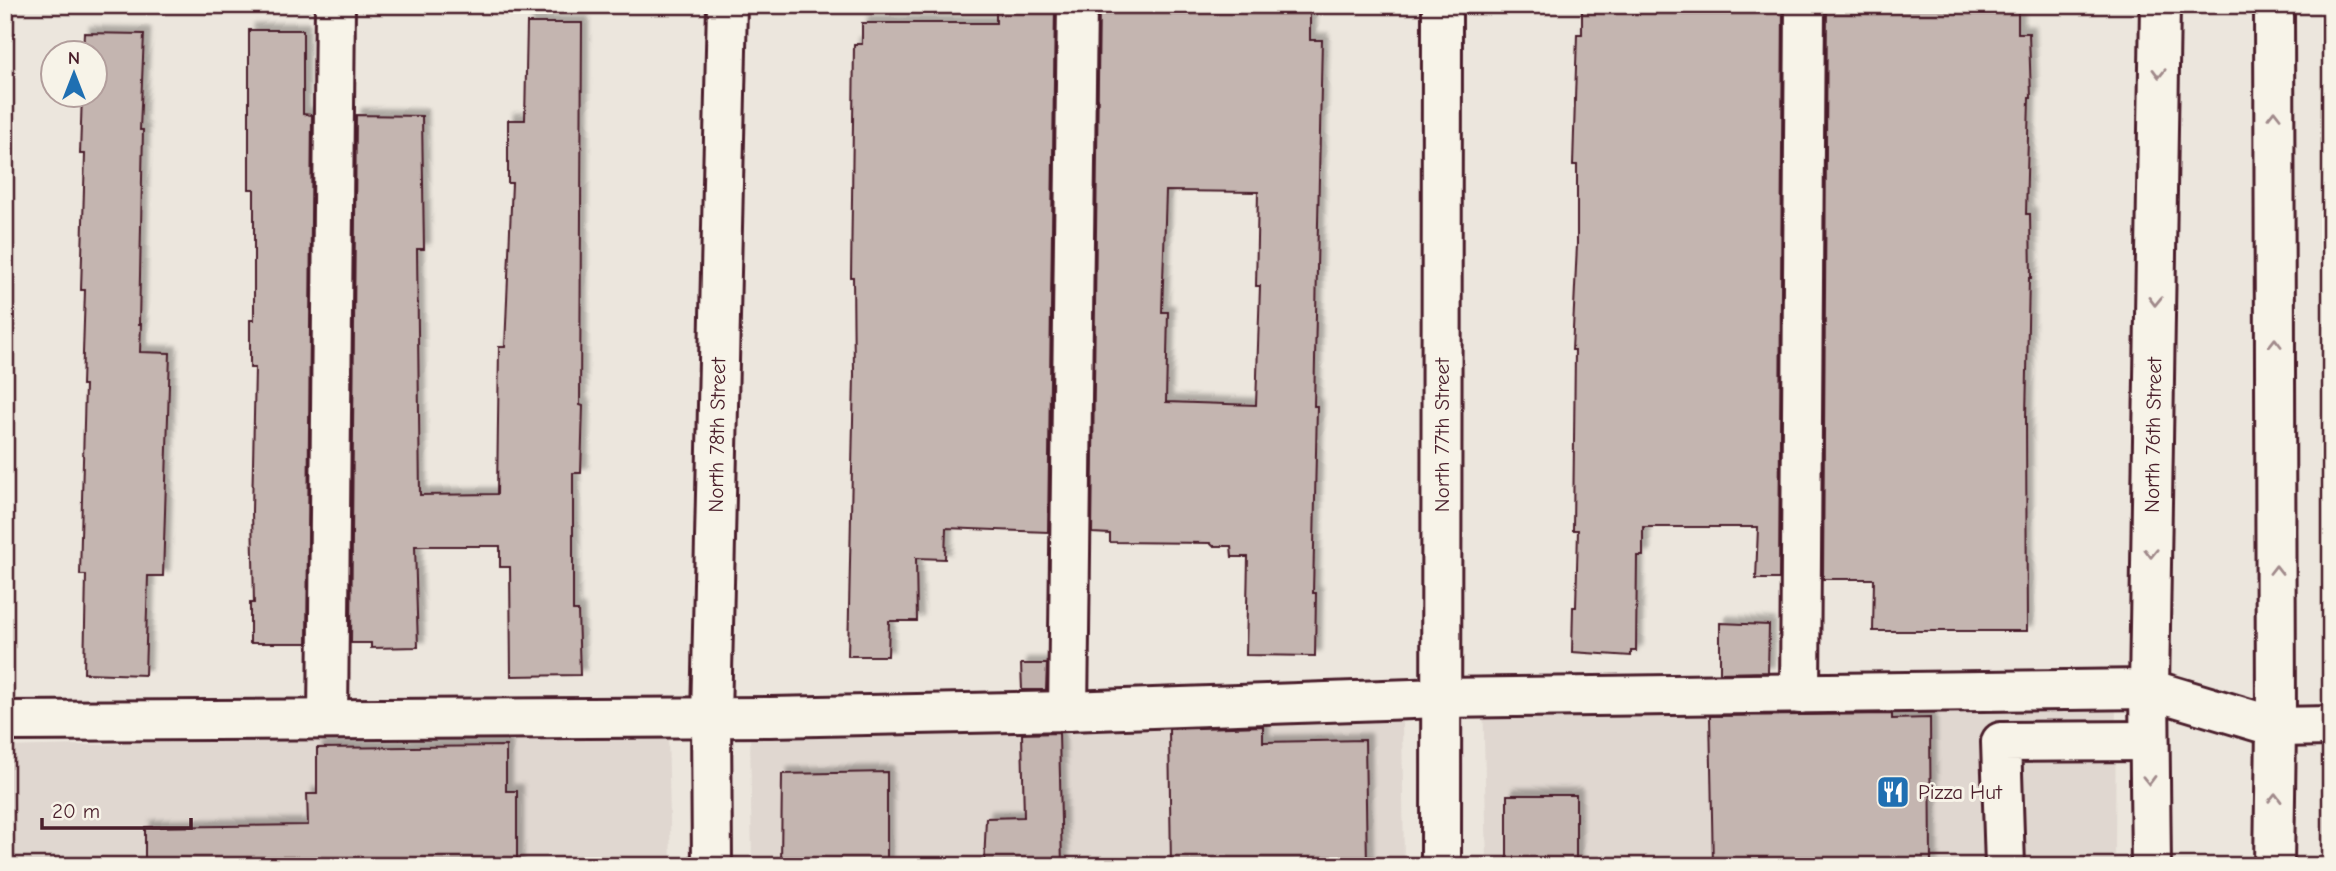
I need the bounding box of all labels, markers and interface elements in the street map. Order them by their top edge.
north arrow [38,38,108,108]
text: N [68,47,80,69]
one-way arrow [2151,69,2167,79]
one-way arrow [2266,109,2282,120]
one-way arrow [2148,296,2163,307]
one-way arrow [2267,337,2283,347]
street label: North 78th Street [704,356,730,513]
street label: North 76th Street [2140,356,2166,513]
street label: North 77th Street [1430,357,1454,512]
one-way arrow [2143,548,2159,559]
one-way arrow [2268,564,2284,575]
restaurant icon: Pizza Hut [1874,773,1912,811]
one-way arrow [2142,775,2157,786]
place label: Pizza Hut [1918,780,2003,804]
scale bar [42,787,191,831]
one-way arrow [2267,792,2283,802]
text: 20 m [52,799,100,823]

